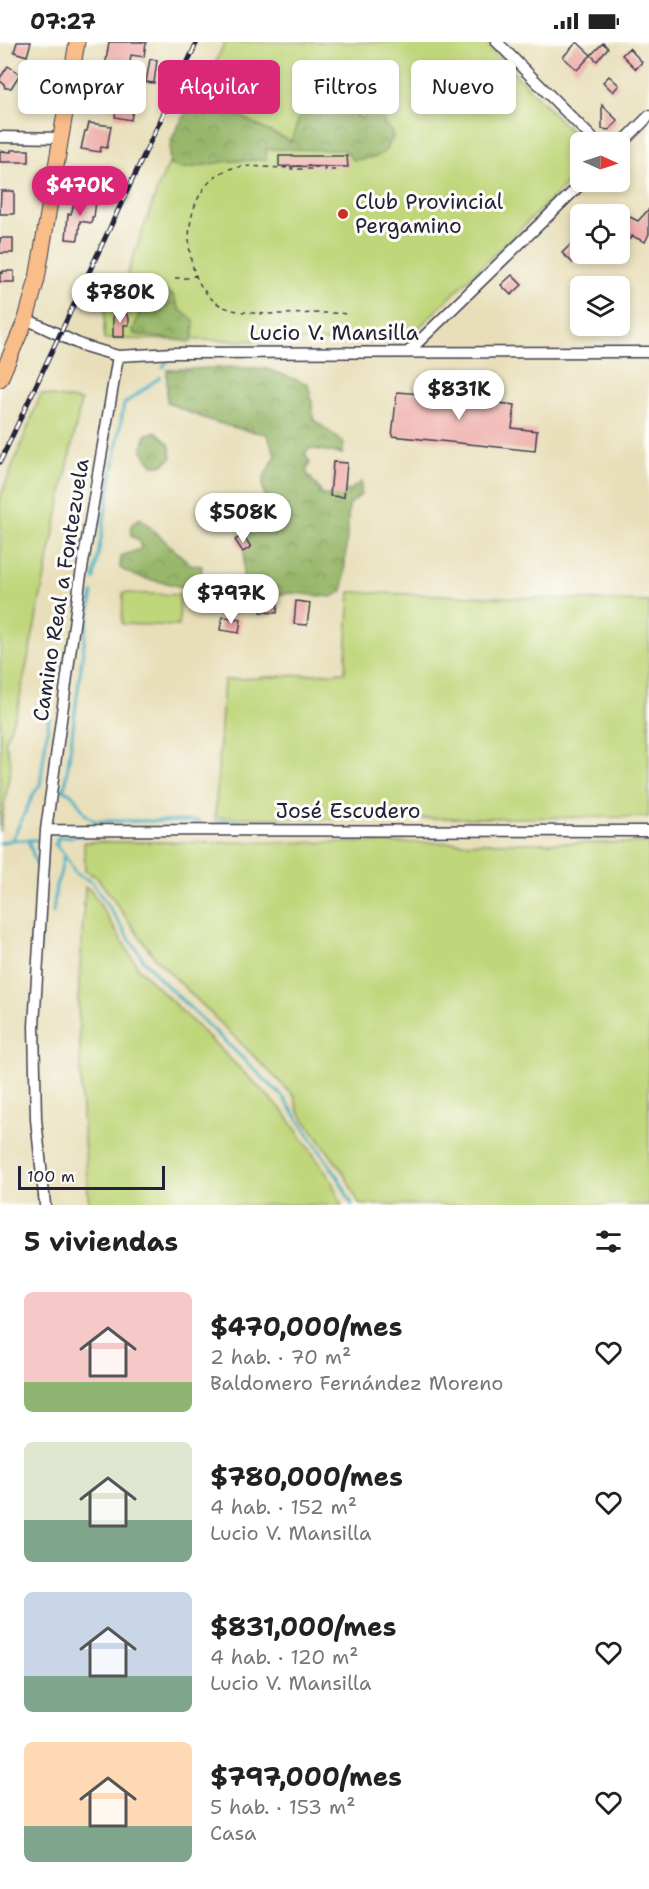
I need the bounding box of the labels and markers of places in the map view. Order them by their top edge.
pin: $470K [38,166,122,217]
place label: Club Provincial Pergamino [355,188,504,240]
marker: Club Provincial Pergamino [336,207,350,221]
pin: $780K [78,273,162,324]
pin: $831K [417,370,501,421]
pin: $508K [201,493,285,544]
pin: $797K [189,574,273,625]

